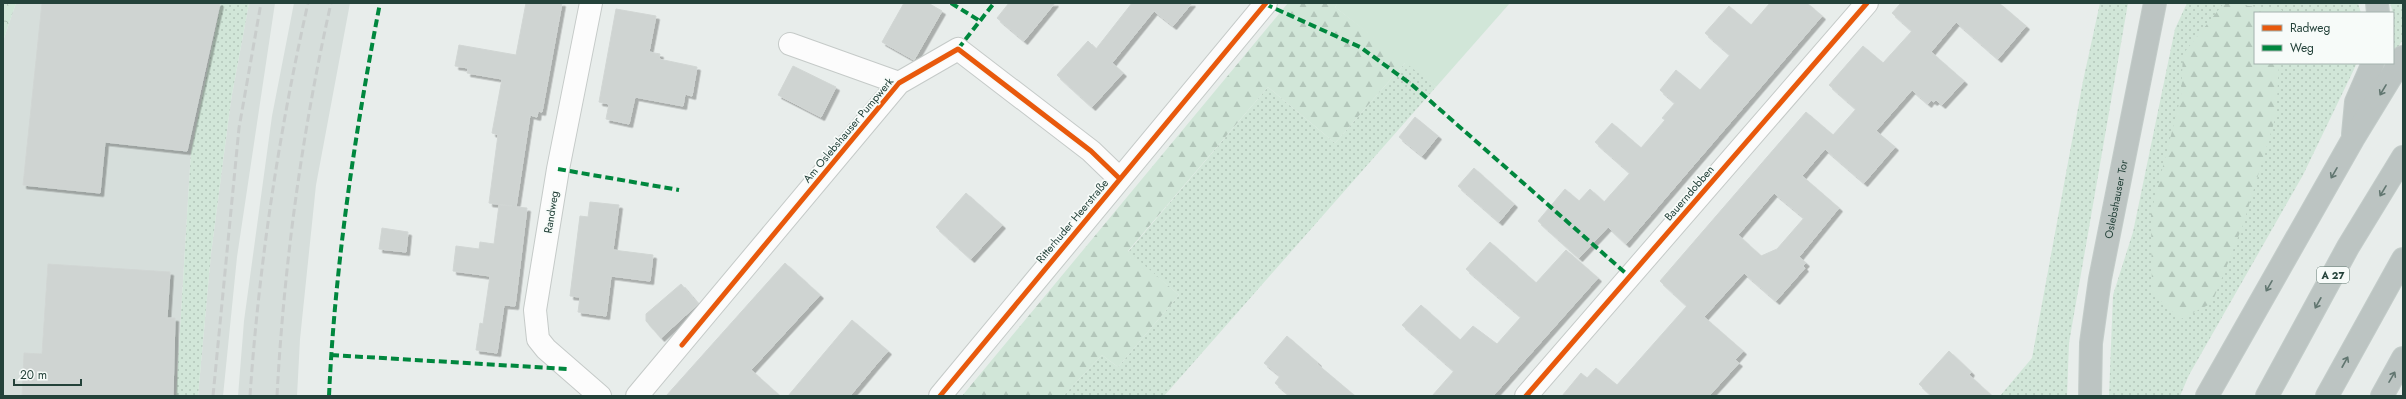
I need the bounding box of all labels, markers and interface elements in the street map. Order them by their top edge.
legend [2254,12,2394,64]
text: Radweg [2290,19,2330,37]
text: Weg [2290,39,2314,57]
street label: Am Oslebshauser Pumpwerk [799,74,897,186]
one-way arrow [2378,84,2386,96]
street label: Oslebshauser Tor [2100,158,2132,240]
street label: Bauerndobben [1660,162,1718,224]
one-way arrow [2329,167,2337,179]
street label: Ritterhuder Heerstraße [1032,175,1112,266]
one-way arrow [2378,185,2387,196]
street label: Randweg [540,190,562,234]
road number: A 27 [2317,267,2349,283]
one-way arrow [2265,280,2273,292]
one-way arrow [2313,297,2321,309]
one-way arrow [2342,356,2350,368]
scale bar [14,361,81,387]
text: 20 m [20,366,47,384]
one-way arrow [2389,371,2397,383]

